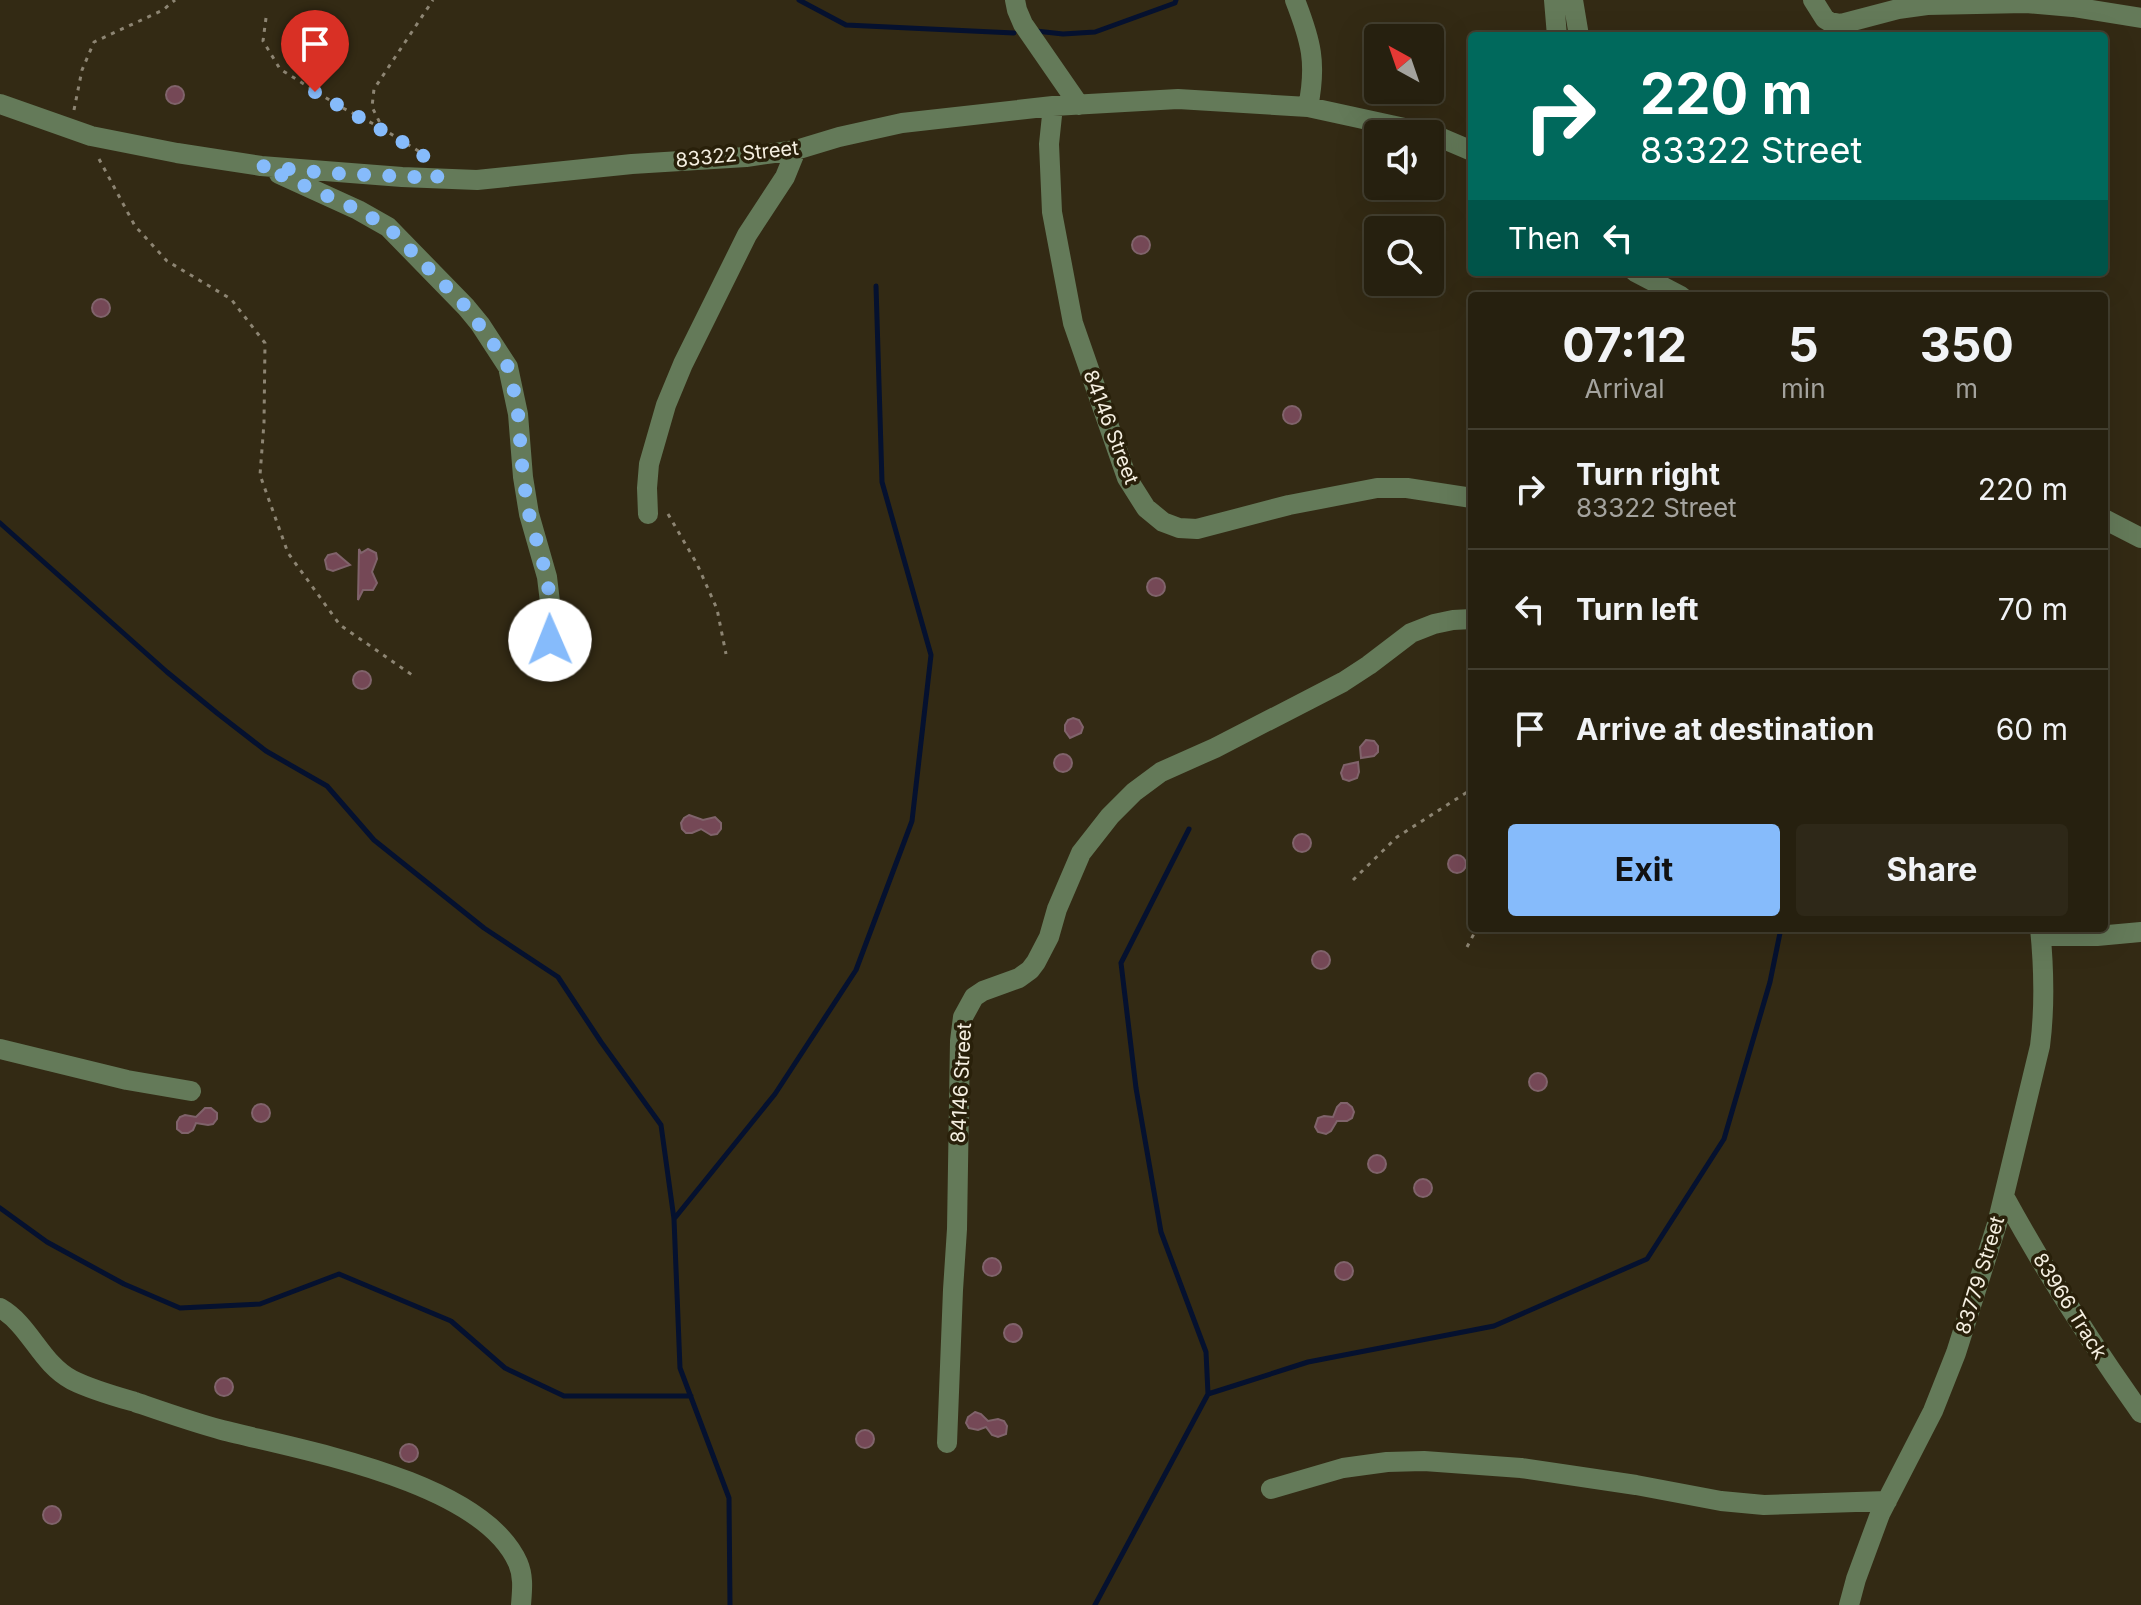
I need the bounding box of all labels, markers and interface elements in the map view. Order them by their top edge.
pin [281,10,349,92]
icon: arrive [293,22,337,66]
north arrow [1364,24,1444,104]
map controls [1364,24,1444,296]
text: 220 m [1640,60,1813,128]
icon: right [1508,64,1612,168]
button: sound [1364,120,1444,200]
text: 83322 Street [1640,128,1862,172]
street label: 83322 Street [674,136,800,172]
button: search [1364,216,1444,296]
icon: left [1596,216,1640,260]
text: Then [1508,220,1580,256]
text: 07:12 [1562,315,1687,374]
text: 5 [1788,315,1819,374]
text: 350 [1920,315,2014,374]
street label: 84146 Street [1078,366,1144,488]
text: Arrival [1585,373,1665,404]
text: min [1781,373,1826,404]
text: m [1955,373,1978,404]
text: Turn right [1576,456,1720,492]
icon: right [1508,467,1552,511]
text: 220 m [1978,471,2068,507]
text: 83322 Street [1576,492,1737,523]
icon: left [1508,587,1552,631]
text: Turn left [1576,591,1698,627]
text: 70 m [1998,591,2068,627]
position arrow [508,598,592,682]
icon: arrive [1508,707,1552,751]
text: Arrive at destination [1576,711,1874,747]
text: 60 m [1996,711,2068,747]
button: Exit [1508,824,1780,916]
button: Share [1796,824,2068,916]
street label: 84146 Street [946,1022,976,1144]
street label: 83779 Street [1951,1213,2009,1337]
street label: 83966 Track [2028,1249,2112,1363]

